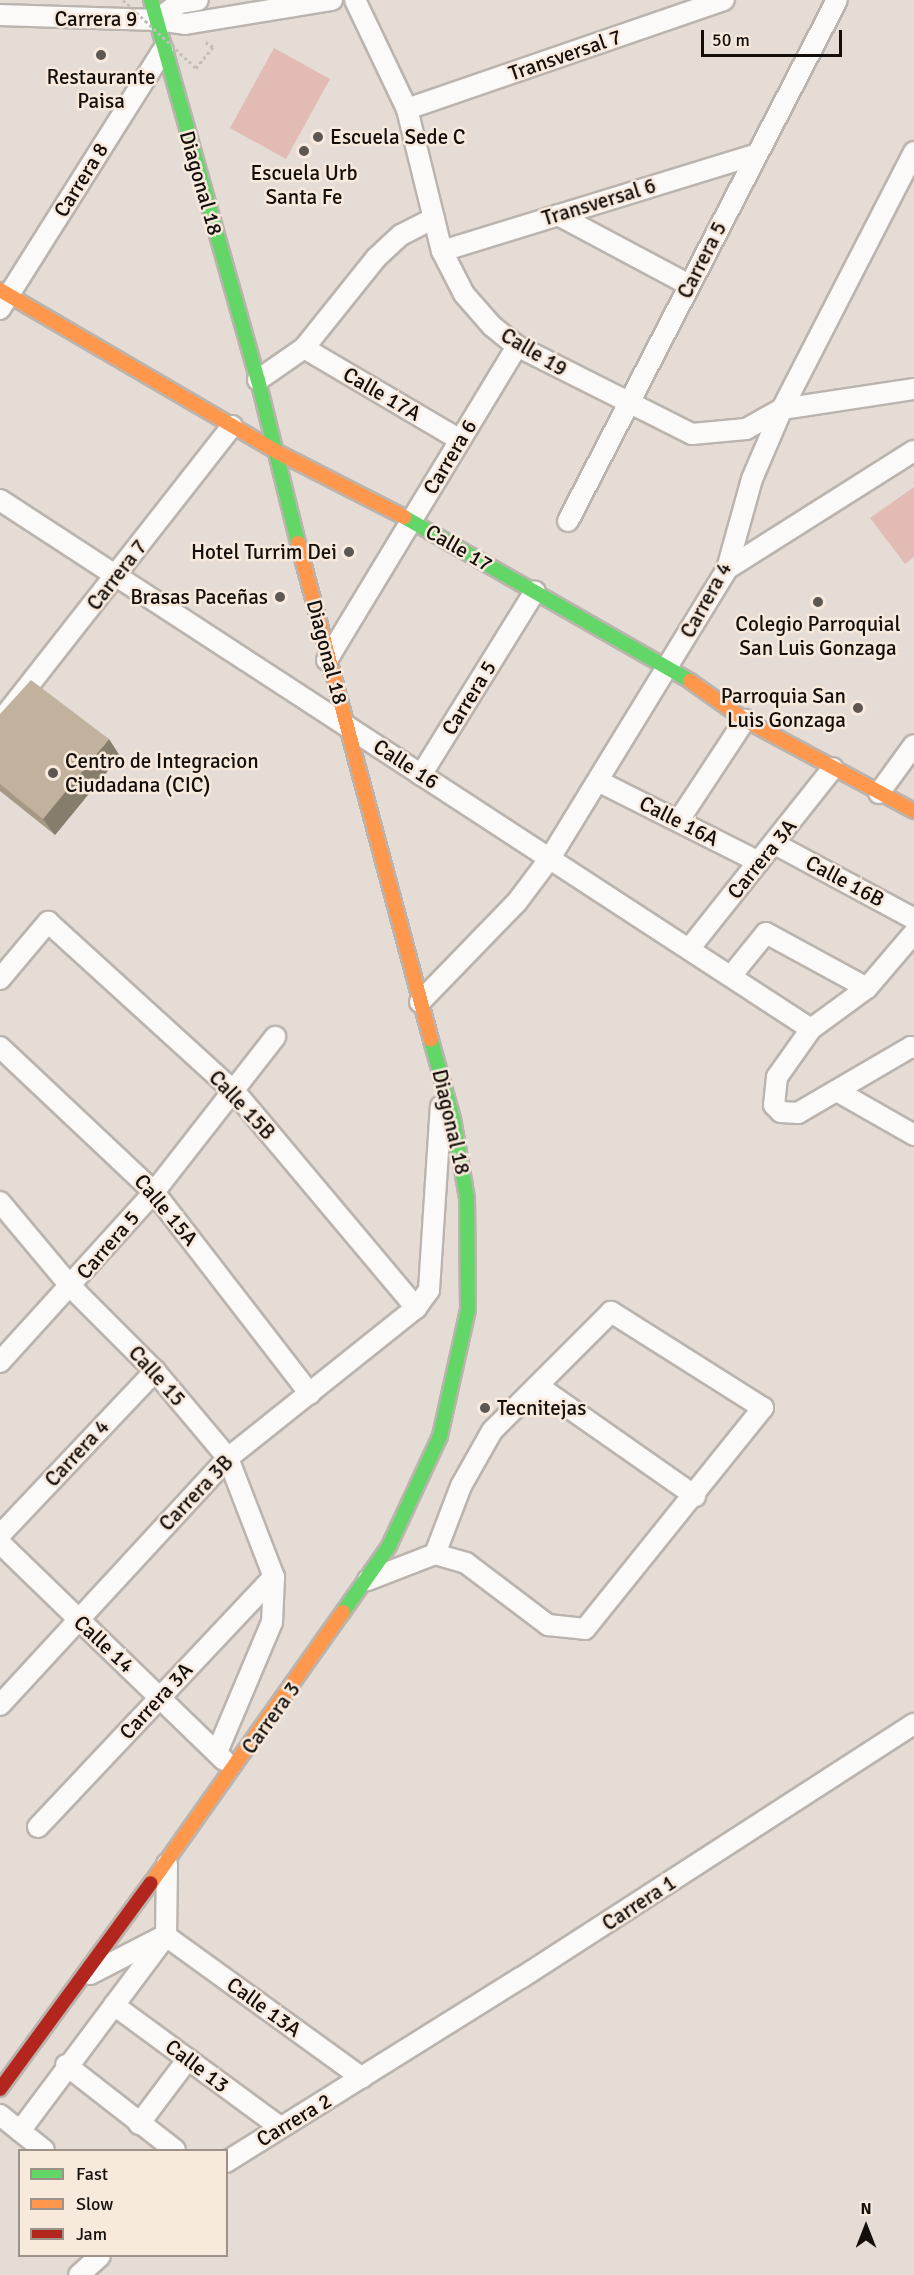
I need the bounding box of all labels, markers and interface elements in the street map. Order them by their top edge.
street label: Carrera 9 [55,6,137,32]
scale bar [704,18,845,56]
street label: Transversal 7 [505,24,625,86]
text: 50 m [712,29,750,51]
marker: Restaurante Paisa [94,48,108,62]
place label: Restaurante Paisa [47,64,155,114]
place label: Escuela Sede C [330,124,465,150]
street label: Diagonal 18 [174,128,228,238]
marker: Escuela Sede C [311,130,325,144]
street label: Carrera 8 [48,138,114,222]
marker: Escuela Urb Santa Fe [297,144,311,158]
place label: Escuela Urb Santa Fe [250,160,358,210]
street label: Transversal 6 [539,173,659,231]
street label: Carrera 5 [672,217,732,303]
street label: Calle 19 [496,322,572,382]
street label: Calle 17A [339,362,425,426]
street label: Carrera 6 [418,415,482,499]
street label: Calle 17 [421,519,497,577]
street label: Carrera 7 [82,535,152,615]
place label: Hotel Turrim Dei [191,539,337,565]
marker: Hotel Turrim Dei [342,545,356,559]
street label: Carrera 4 [675,558,737,642]
place label: Brasas Paceñas [130,584,268,610]
marker: Brasas Paceñas [273,590,287,604]
marker: Colegio Parroquial San Luis Gonzaga [811,595,825,609]
street label: Diagonal 18 [301,597,353,707]
place label: Colegio Parroquial San Luis Gonzaga [735,611,901,661]
street label: Carrera 5 [436,656,502,740]
place label: Parroquia San Luis Gonzaga [721,683,846,733]
marker: Parroquia San Luis Gonzaga [851,701,865,715]
street label: Calle 16 [369,734,443,794]
place label: Centro de Integracion Ciudadana (CIC) [65,748,259,798]
marker: Centro de Integracion Ciudadana (CIC) [46,766,60,780]
street label: Calle 16A [635,790,723,852]
street label: Carrera 3A [722,814,802,904]
street label: Calle 16B [801,850,889,912]
street label: Calle 15B [204,1065,280,1145]
street label: Diagonal 18 [427,1067,475,1177]
street label: Calle 15A [129,1169,203,1251]
street label: Carrera 5 [71,1205,145,1285]
street label: Calle 15 [123,1340,191,1412]
place label: Tecnitejas [497,1395,586,1421]
marker: Tecnitejas [478,1401,492,1415]
street label: Carrera 4 [40,1414,114,1492]
street label: Carrera 3B [154,1450,238,1536]
street label: Calle 14 [69,1610,139,1678]
street label: Carrera 3A [114,1657,198,1745]
street label: Carrera 3 [236,1677,306,1759]
street label: Carrera 1 [597,1870,681,1936]
street label: Calle 13A [222,1972,306,2042]
street label: Calle 13 [160,2034,234,2098]
street label: Carrera 2 [252,2088,336,2152]
legend [18,2149,228,2257]
text: Fast [76,2163,108,2185]
text: Slow [76,2193,113,2215]
north arrow [836,2197,896,2257]
text: N [860,2199,872,2219]
text: Jam [76,2223,107,2245]

